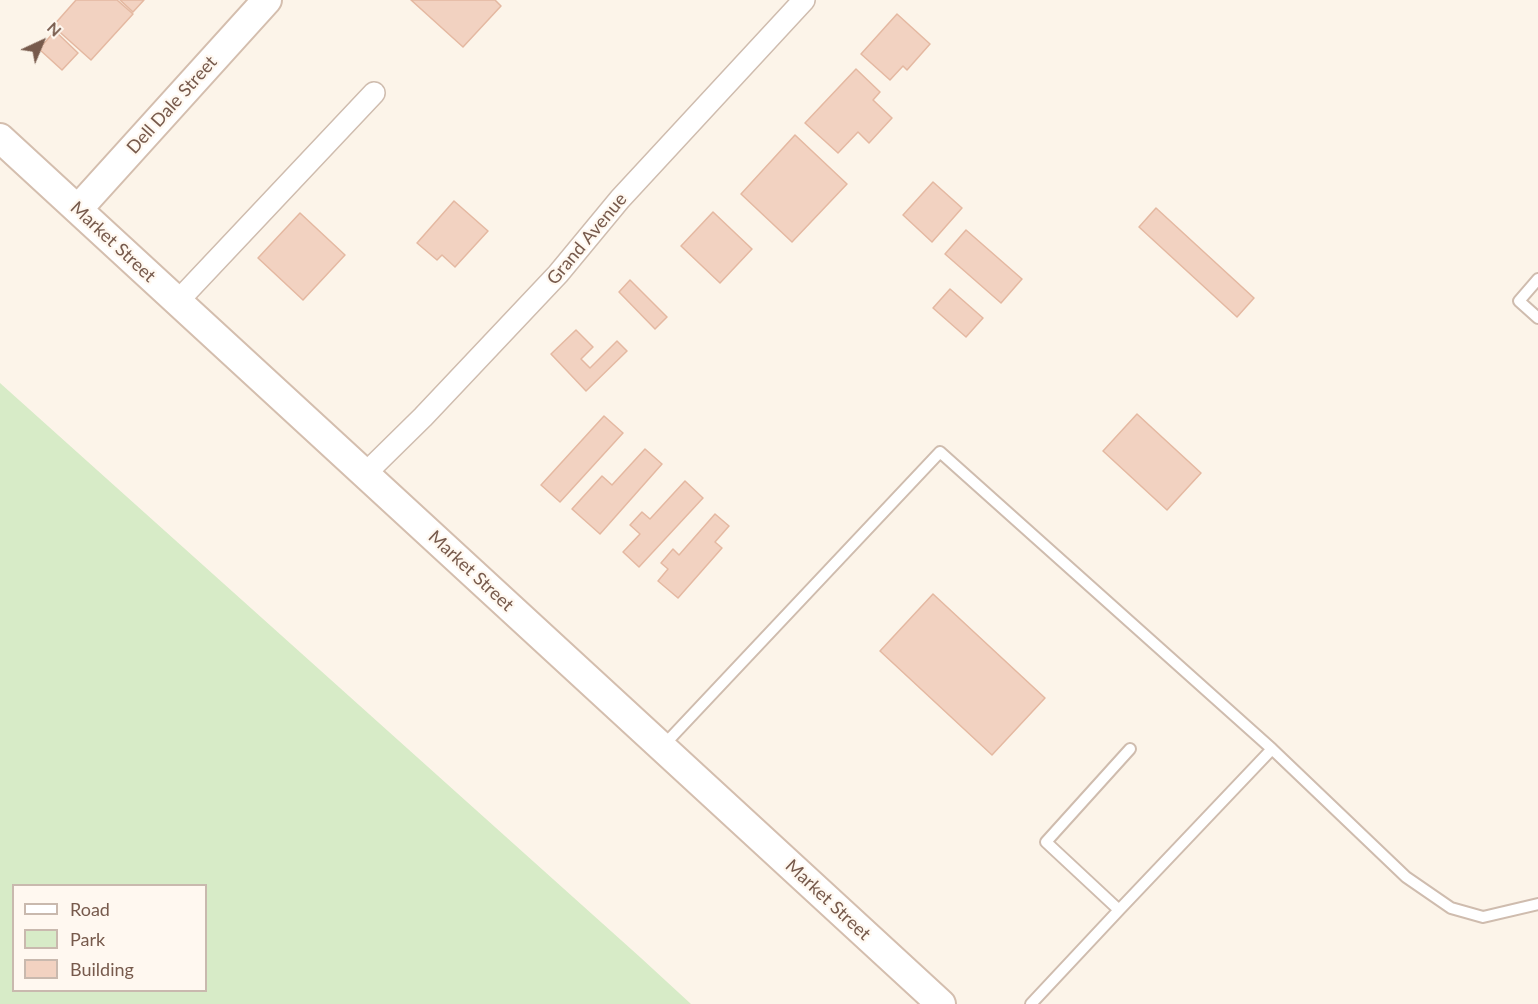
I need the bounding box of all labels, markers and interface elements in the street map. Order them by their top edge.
north arrow [12,12,72,72]
text: N [44,18,66,40]
street label: Dell Dale Street [122,52,222,158]
street label: Grand Avenue [543,189,631,289]
street label: Market Street [66,197,160,287]
street label: Market Street [424,526,518,616]
street label: Market Street [781,855,875,945]
legend [12,884,207,992]
text: Road [70,898,110,920]
text: Park [70,928,105,950]
text: Building [70,958,134,980]

